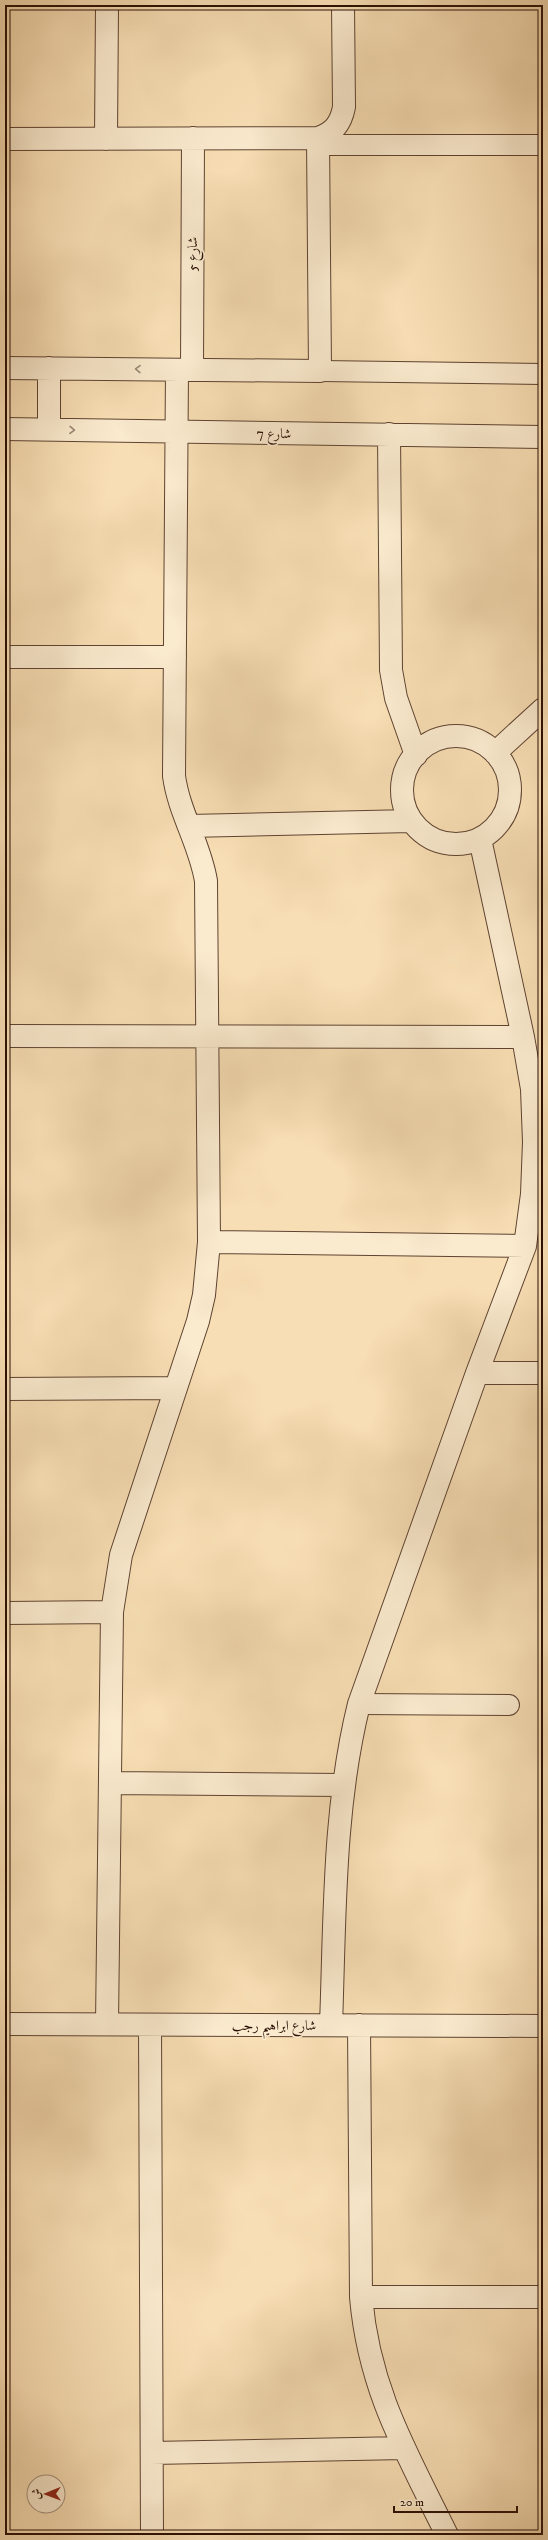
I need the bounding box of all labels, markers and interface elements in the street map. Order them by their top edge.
street label: شارع 5 [184,237,204,271]
one-way arrow [135,365,141,373]
one-way arrow [69,425,75,434]
street label: شارع 7 [256,425,292,445]
street label: شارع ابراهيم رجب [232,2017,316,2039]
north arrow [26,2474,66,2514]
text: ش [30,2488,44,2500]
scale bar [394,2488,517,2514]
text: 20 m [400,2495,424,2510]

